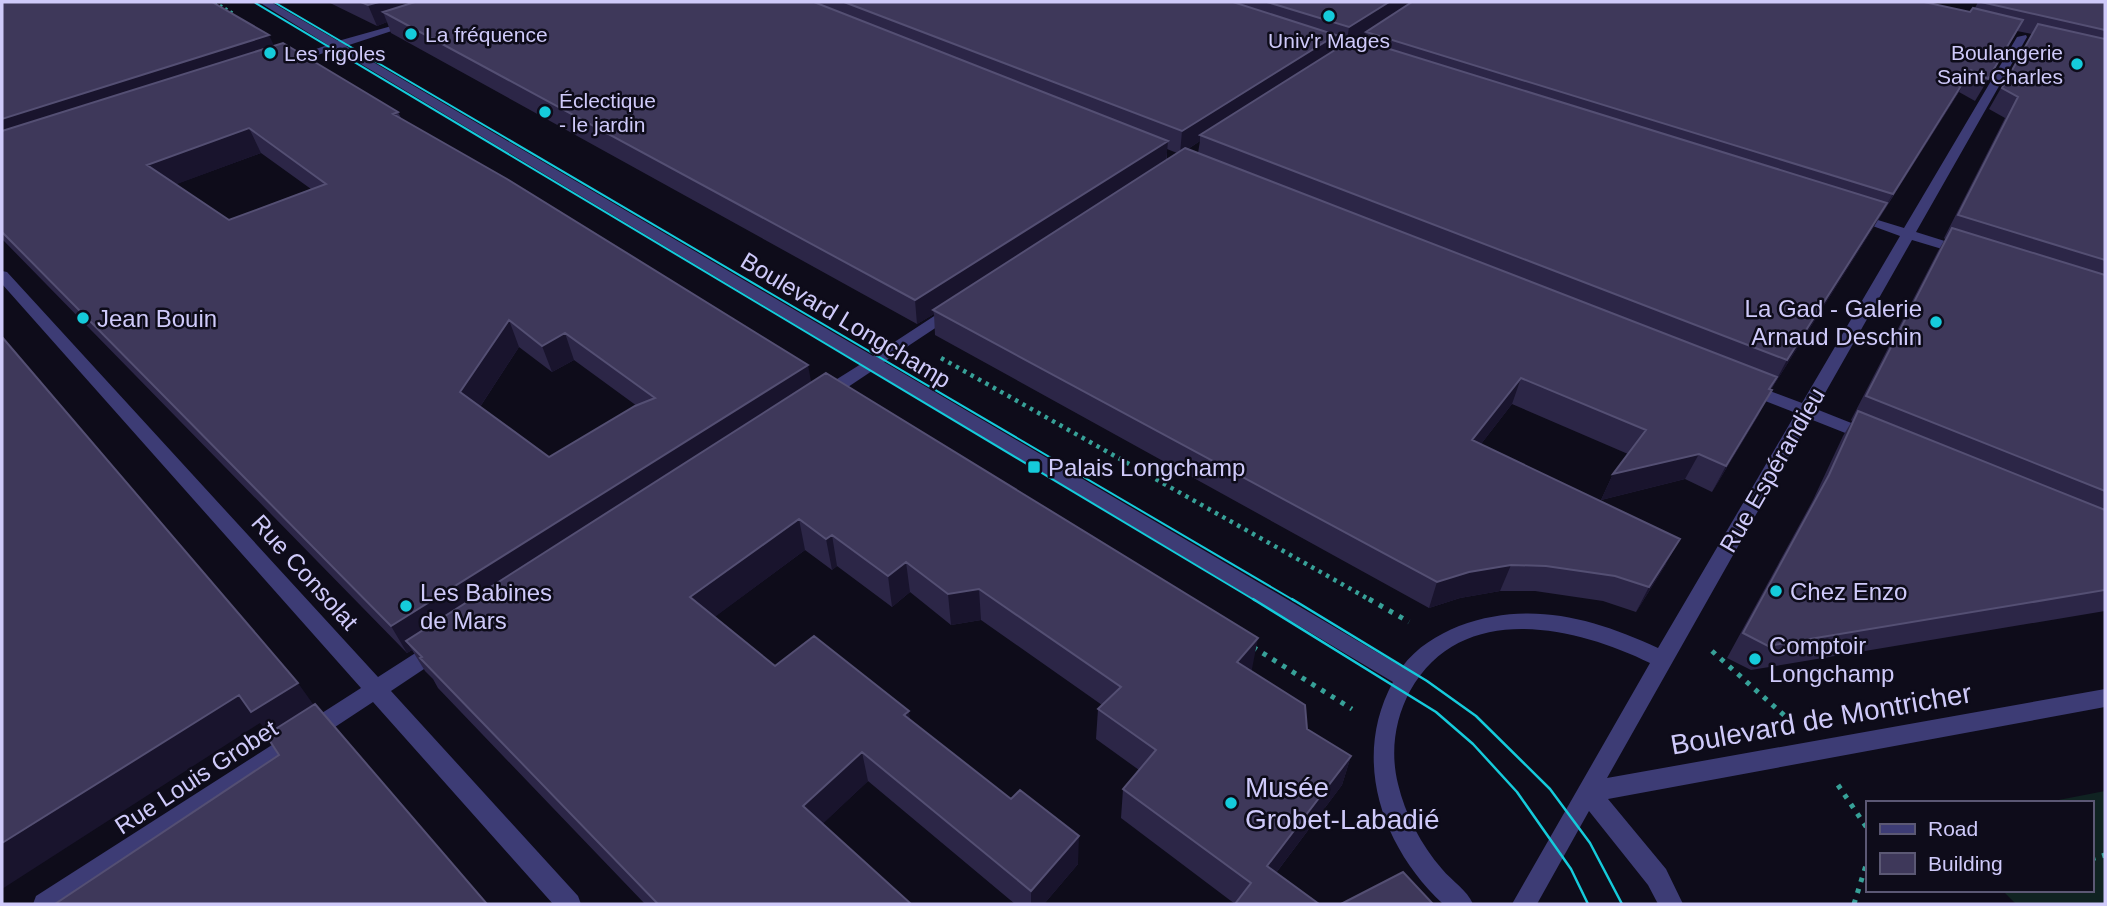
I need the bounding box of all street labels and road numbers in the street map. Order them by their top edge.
street label: Boulevard Longchamp [736,247,956,393]
street label: Rue Espérandieu [1714,383,1830,557]
street label: Rue Consolat [246,509,364,635]
street label: Boulevard de Montricher [1668,677,1974,761]
street label: Rue Louis Grobet [110,714,283,840]

